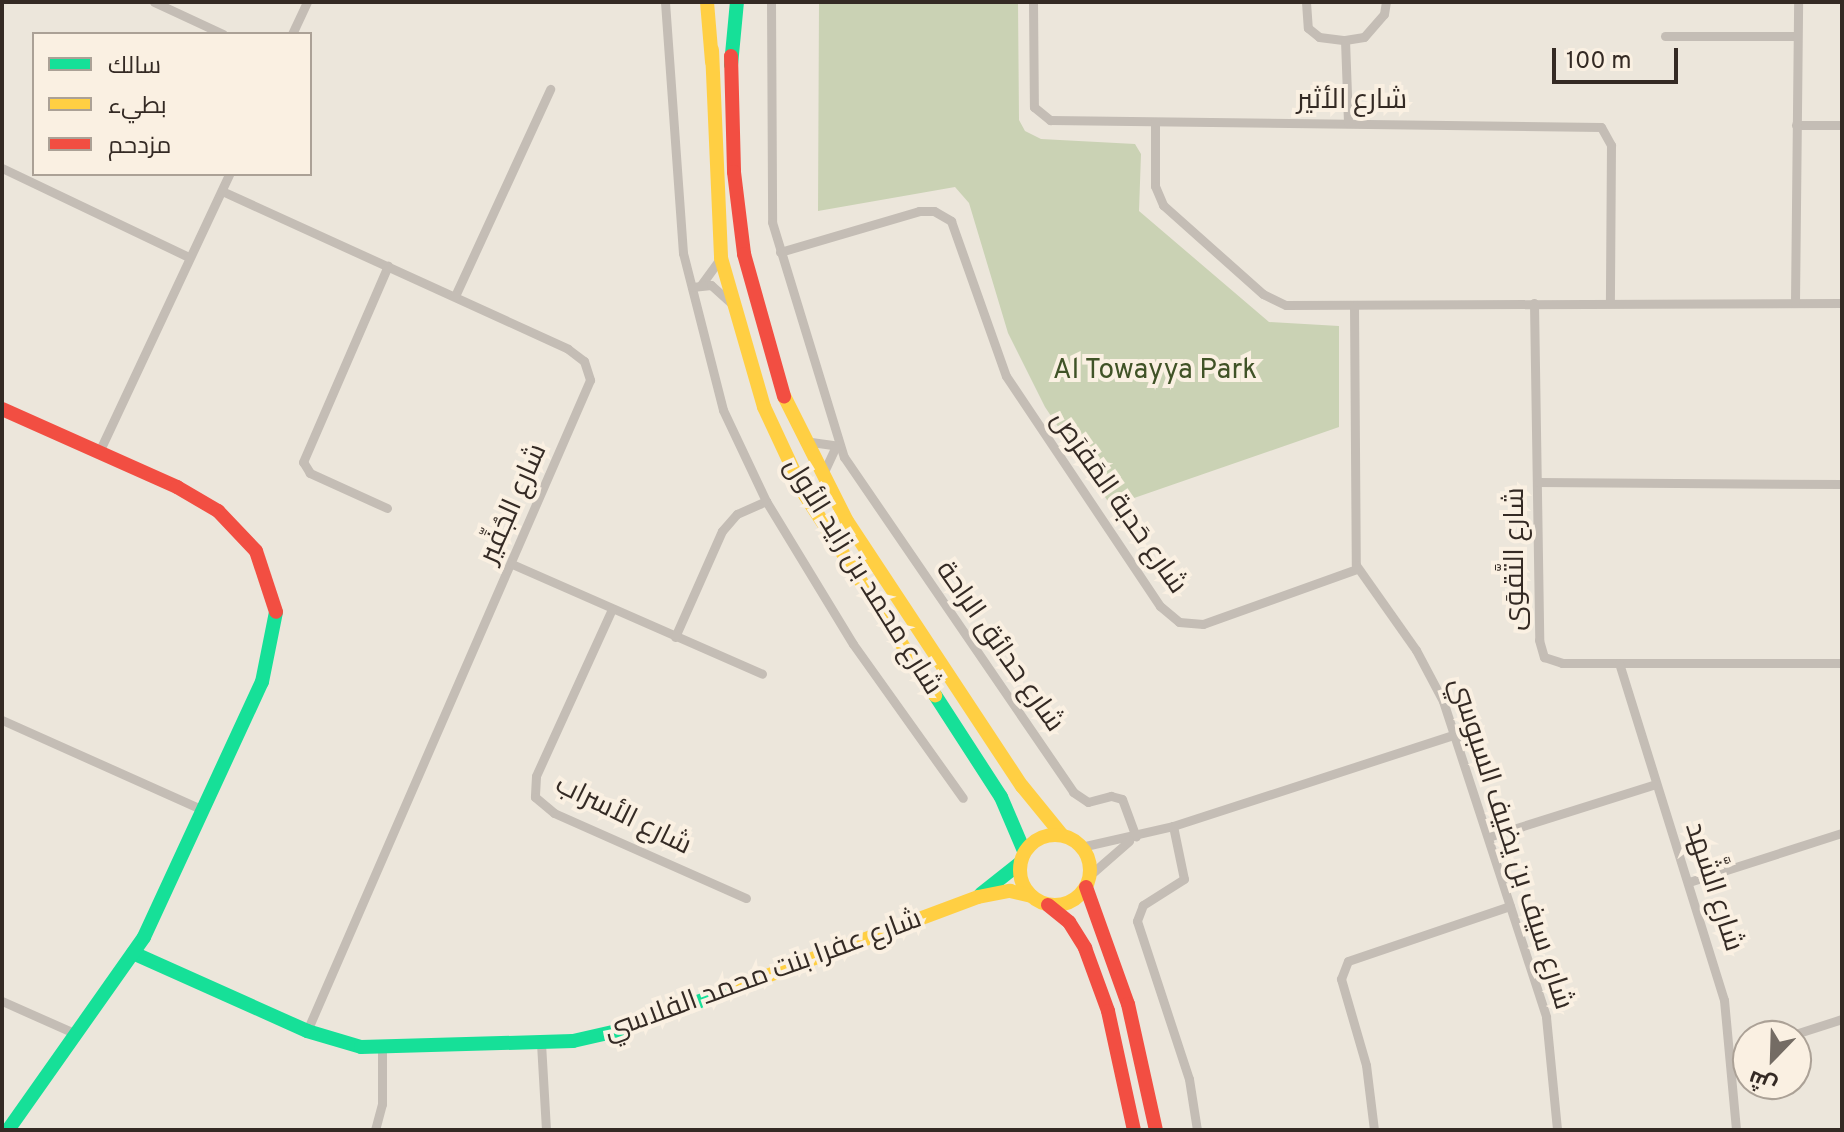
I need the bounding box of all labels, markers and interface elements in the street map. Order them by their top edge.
legend [32,32,312,176]
scale bar [1556,32,1682,82]
text: 100 m [1566,47,1632,77]
text: سالك [108,52,161,82]
street label: شارع الأثير [1297,84,1407,118]
text: بطيء [108,92,167,122]
text: مزدحم [108,132,171,162]
park label: Al Towayya Park [1052,354,1258,388]
street label: شارع حَدبة المَفرَص [1042,405,1194,601]
street label: شارع الجُفِّير [473,439,555,569]
street label: شارع محمد بن زايد الأول [775,452,949,702]
street label: شارع التَّقوَى [1499,487,1533,631]
street label: شارع حدائق الراحة [928,555,1070,739]
street label: شارع سيف بن يضيف السبوسي [1440,674,1580,1014]
street label: شارع الأسراب [550,769,696,863]
street label: شارع الشَّهد [1676,818,1750,956]
street label: شارع عفرا بنت محمد الفلاسي [600,903,926,1049]
north arrow [1732,1020,1812,1100]
text: ش [1745,1063,1781,1099]

